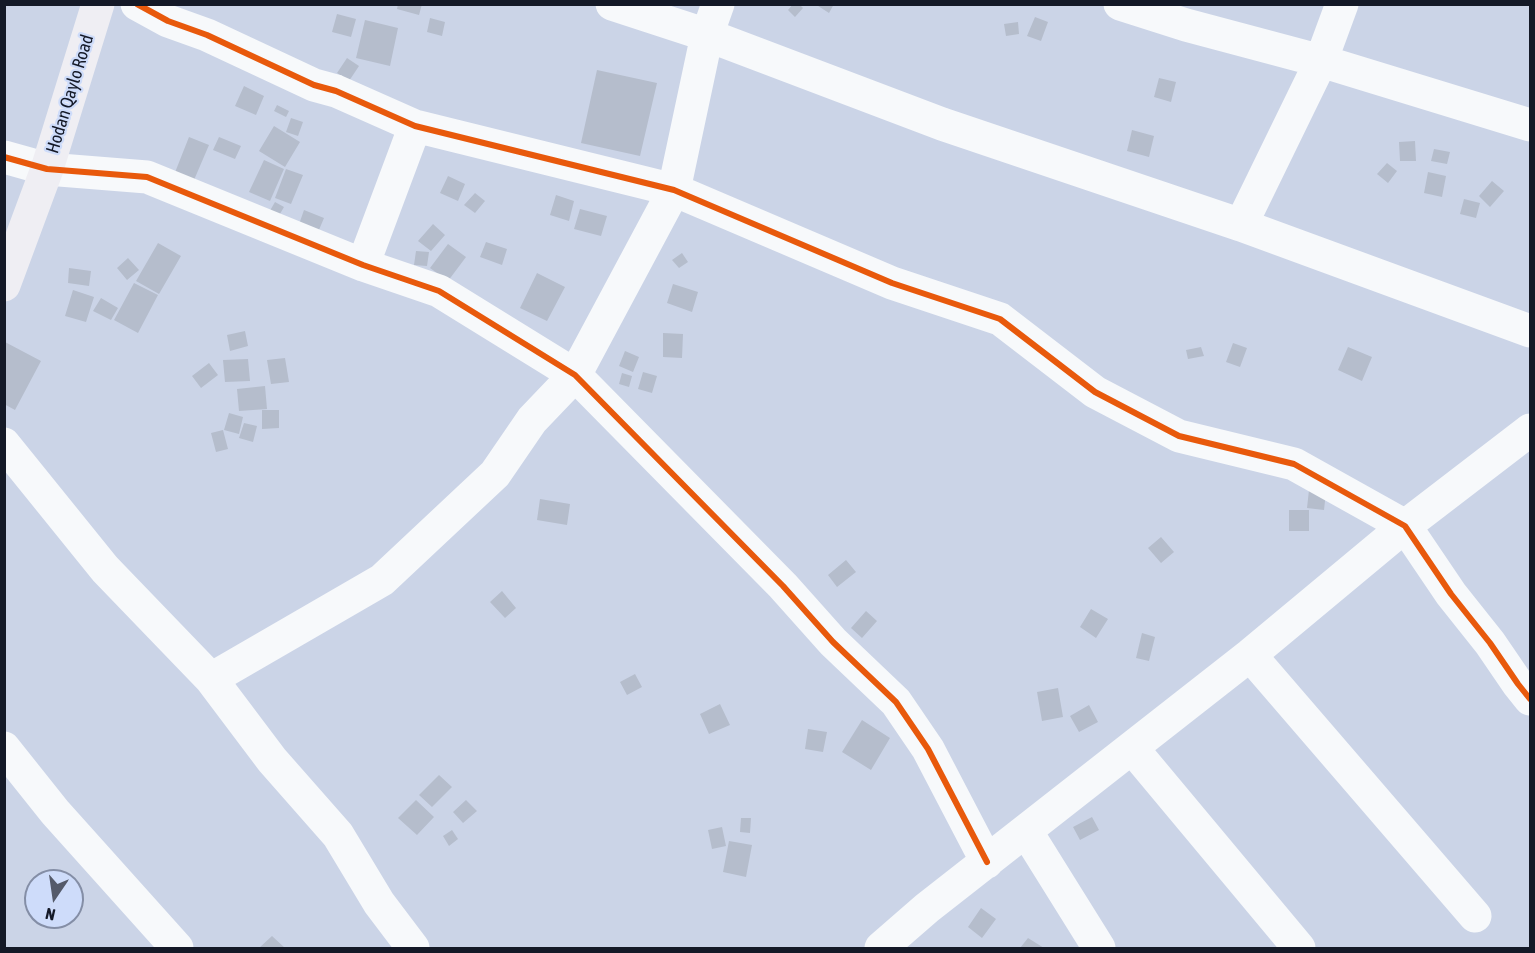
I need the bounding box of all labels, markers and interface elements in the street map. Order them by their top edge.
street label: Hodan Qaylo Road [42,32,98,156]
north arrow [24,869,84,929]
text: N [44,905,57,924]

